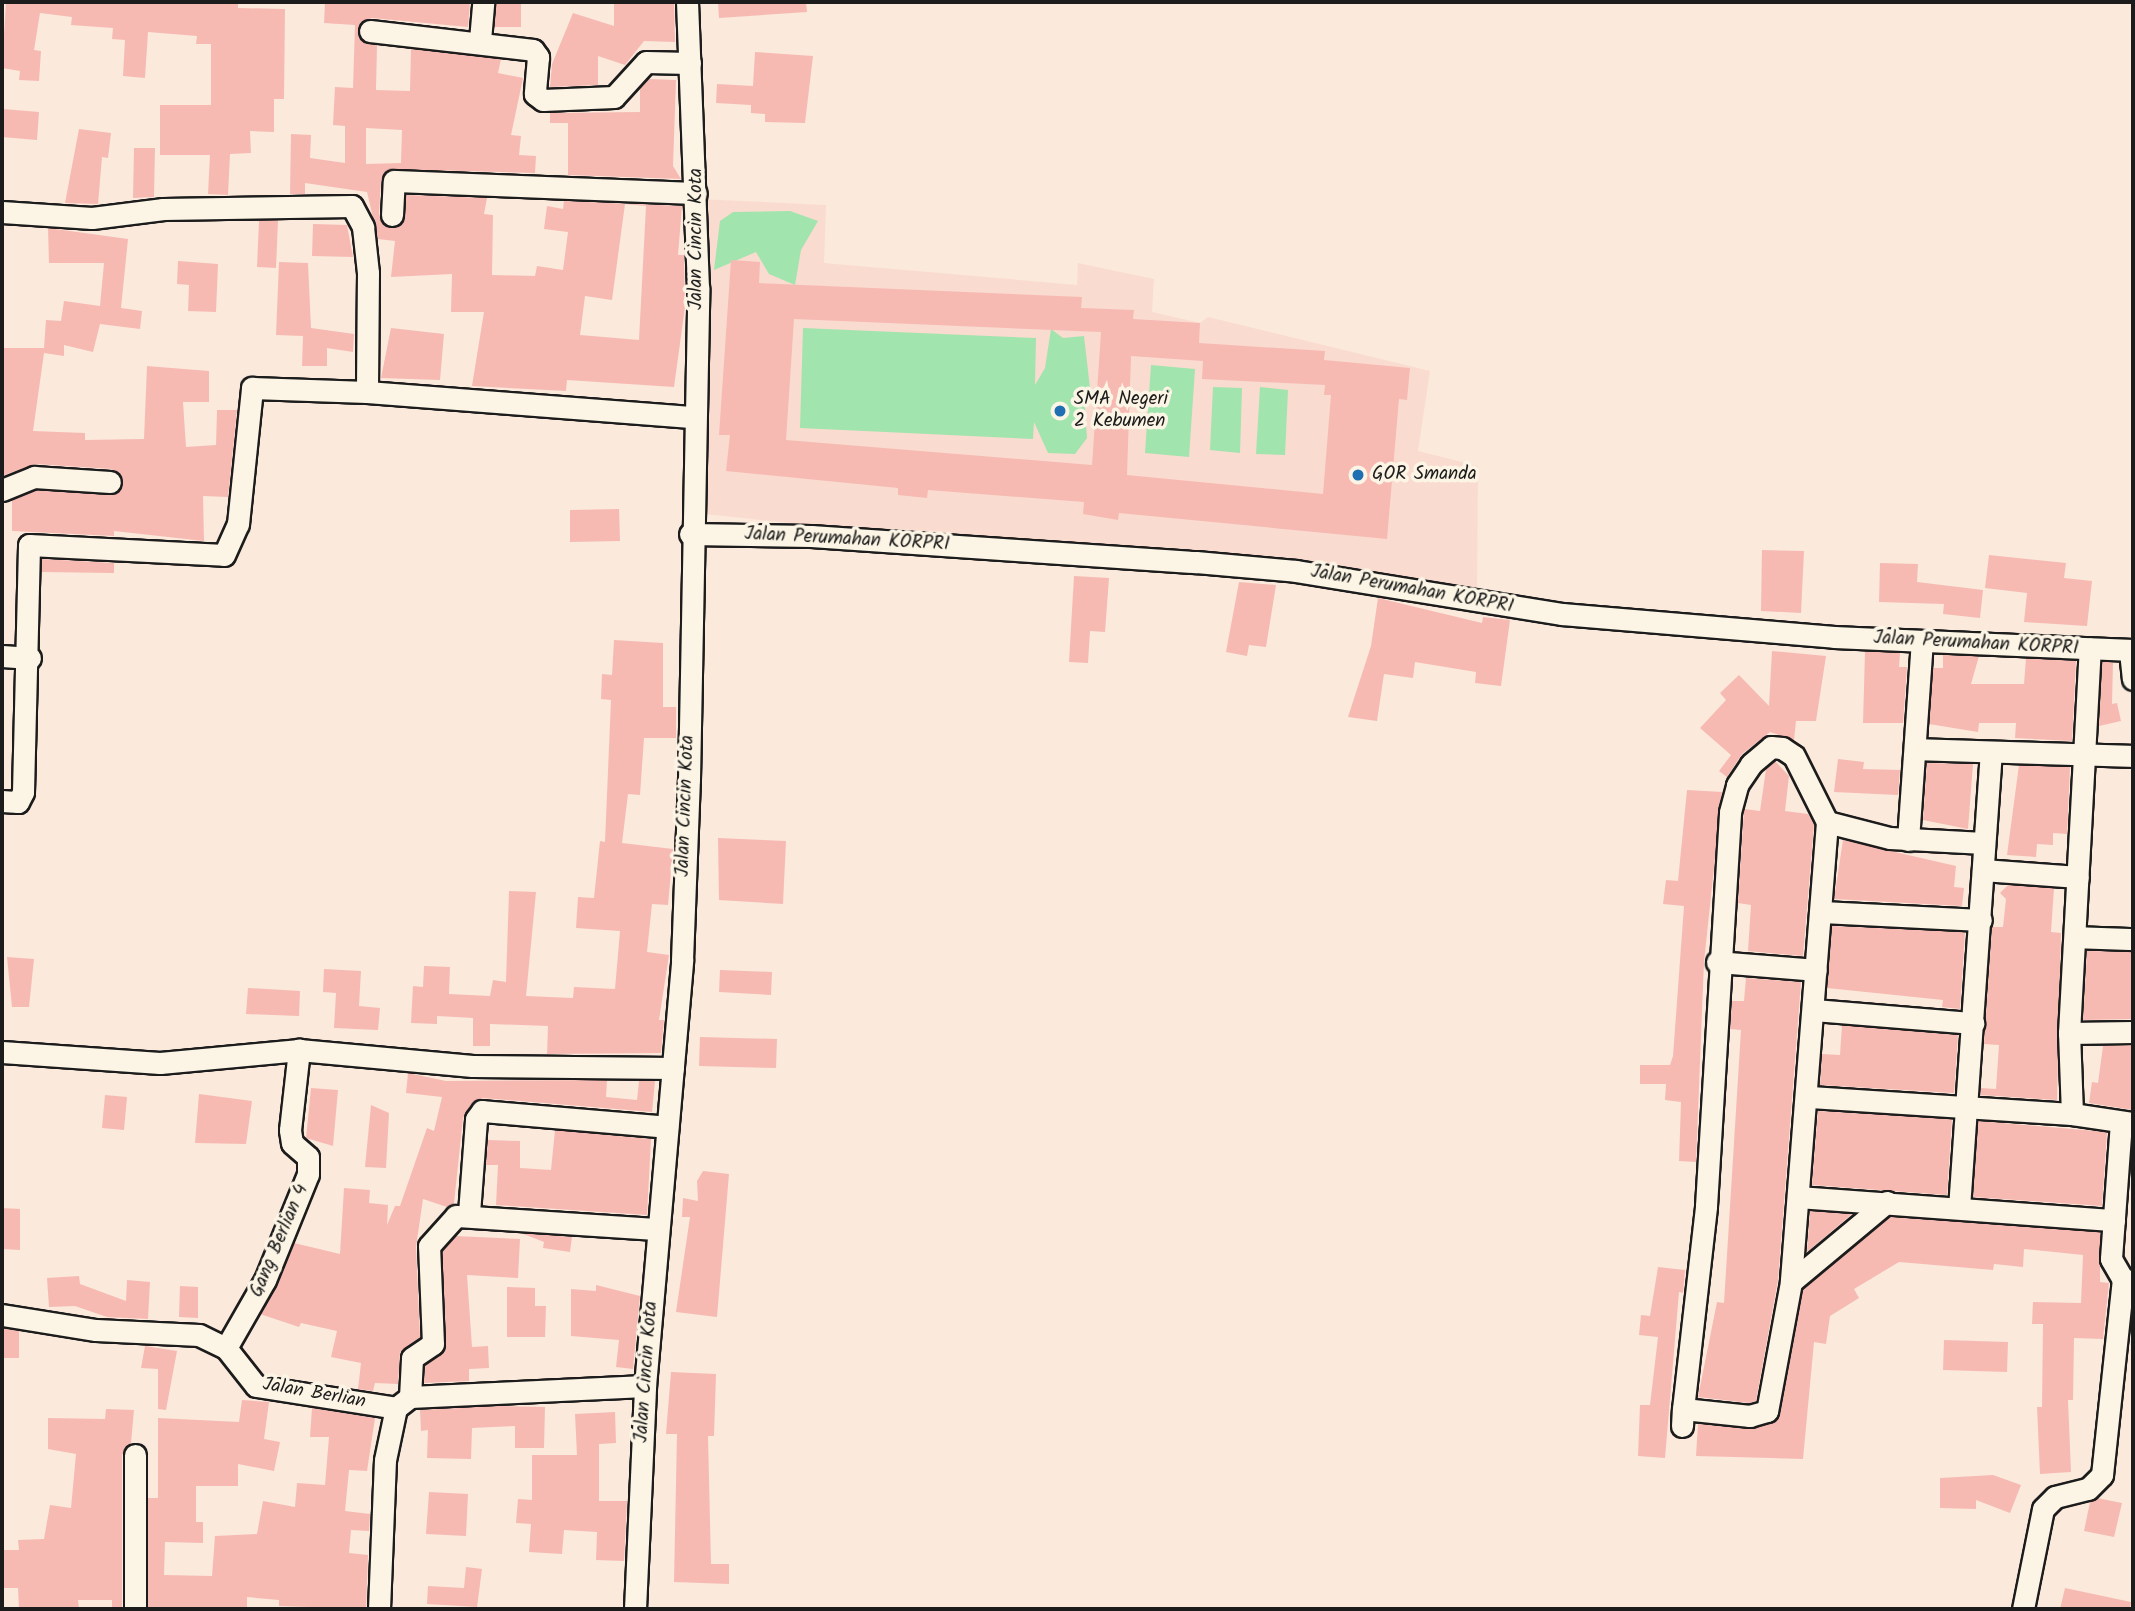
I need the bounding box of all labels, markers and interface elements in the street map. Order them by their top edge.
street label: Jalan Cincin Kota [686,168,708,310]
place label: SMA Negeri 2 Kebumen [1074,389,1168,433]
marker: SMA Negeri 2 Kebumen [1052,403,1068,419]
place label: GOR Smanda [1372,464,1477,486]
marker: GOR Smanda [1350,467,1366,483]
street label: Jalan Perumahan KORPRI [744,523,950,557]
street label: Jalan Perumahan KORPRI [1309,561,1515,619]
street label: Jalan Perumahan KORPRI [1873,627,2079,661]
street label: Jalan Cincin Kota [672,735,700,877]
street label: Gang Berlian 4 [246,1181,314,1301]
street label: Jalan Cincin Kota [631,1300,663,1444]
street label: Jalan Berlian [261,1374,367,1414]

